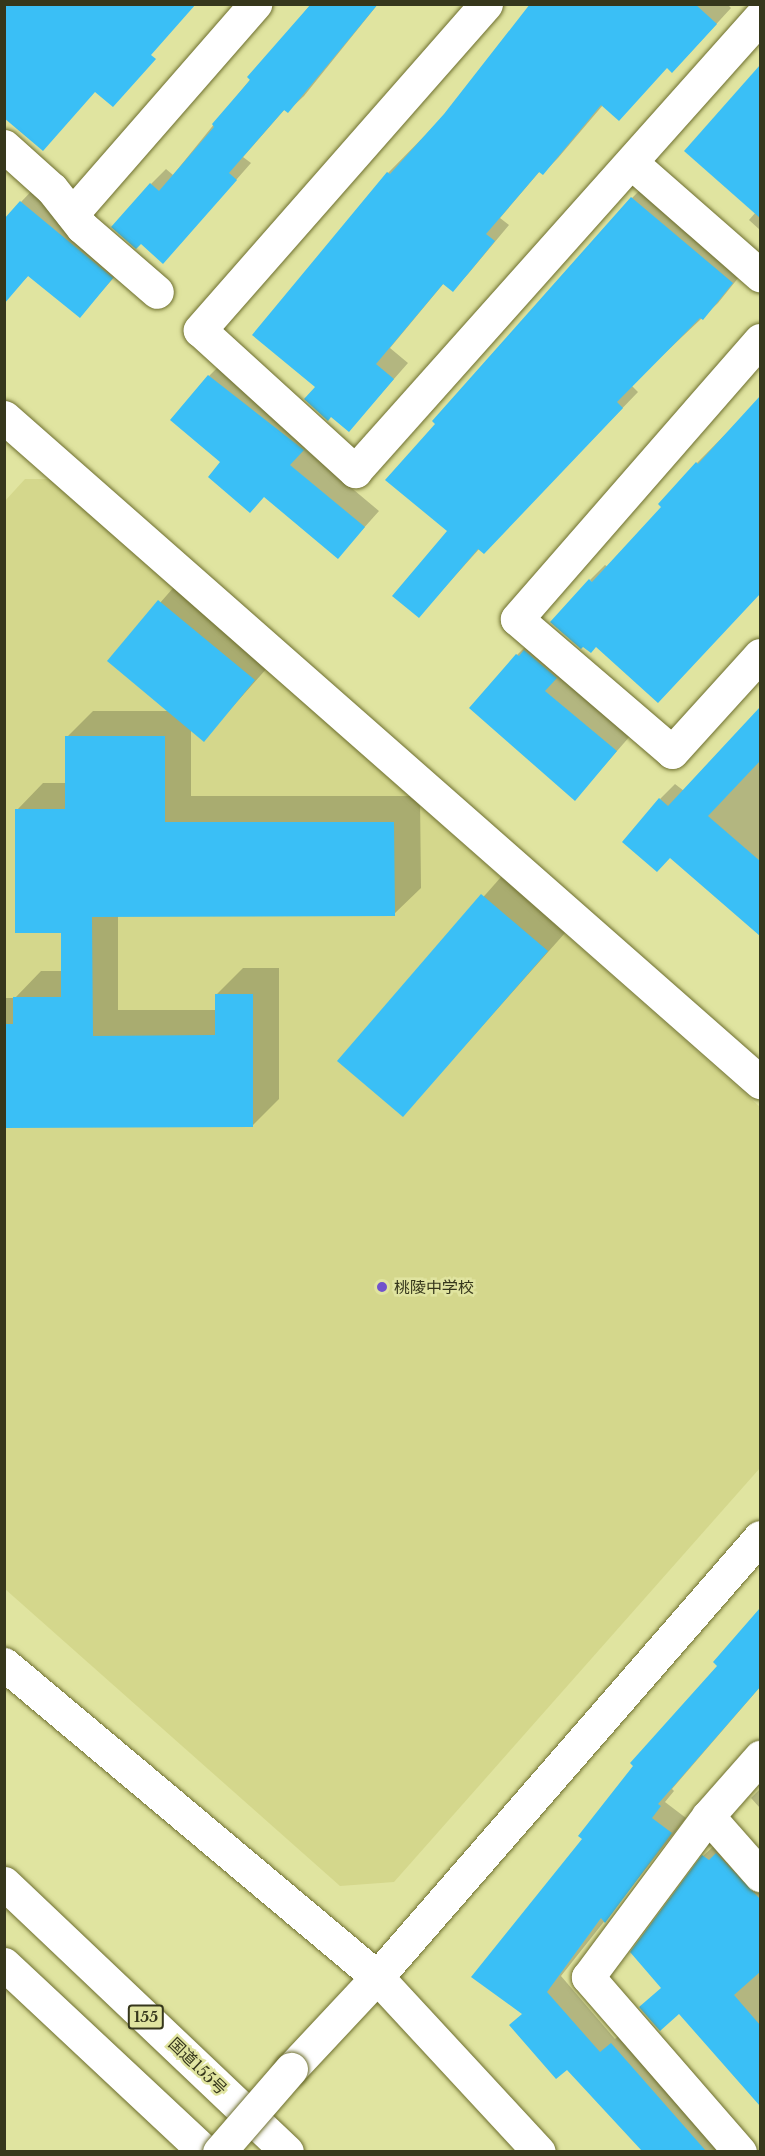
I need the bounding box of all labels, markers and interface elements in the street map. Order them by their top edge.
place label: 桃陵中学校 [394,1277,474,1297]
marker: 桃陵中学校 [375,1280,389,1294]
road number: 155 [126,2005,166,2029]
street label: 国道155号 [165,2034,231,2098]

